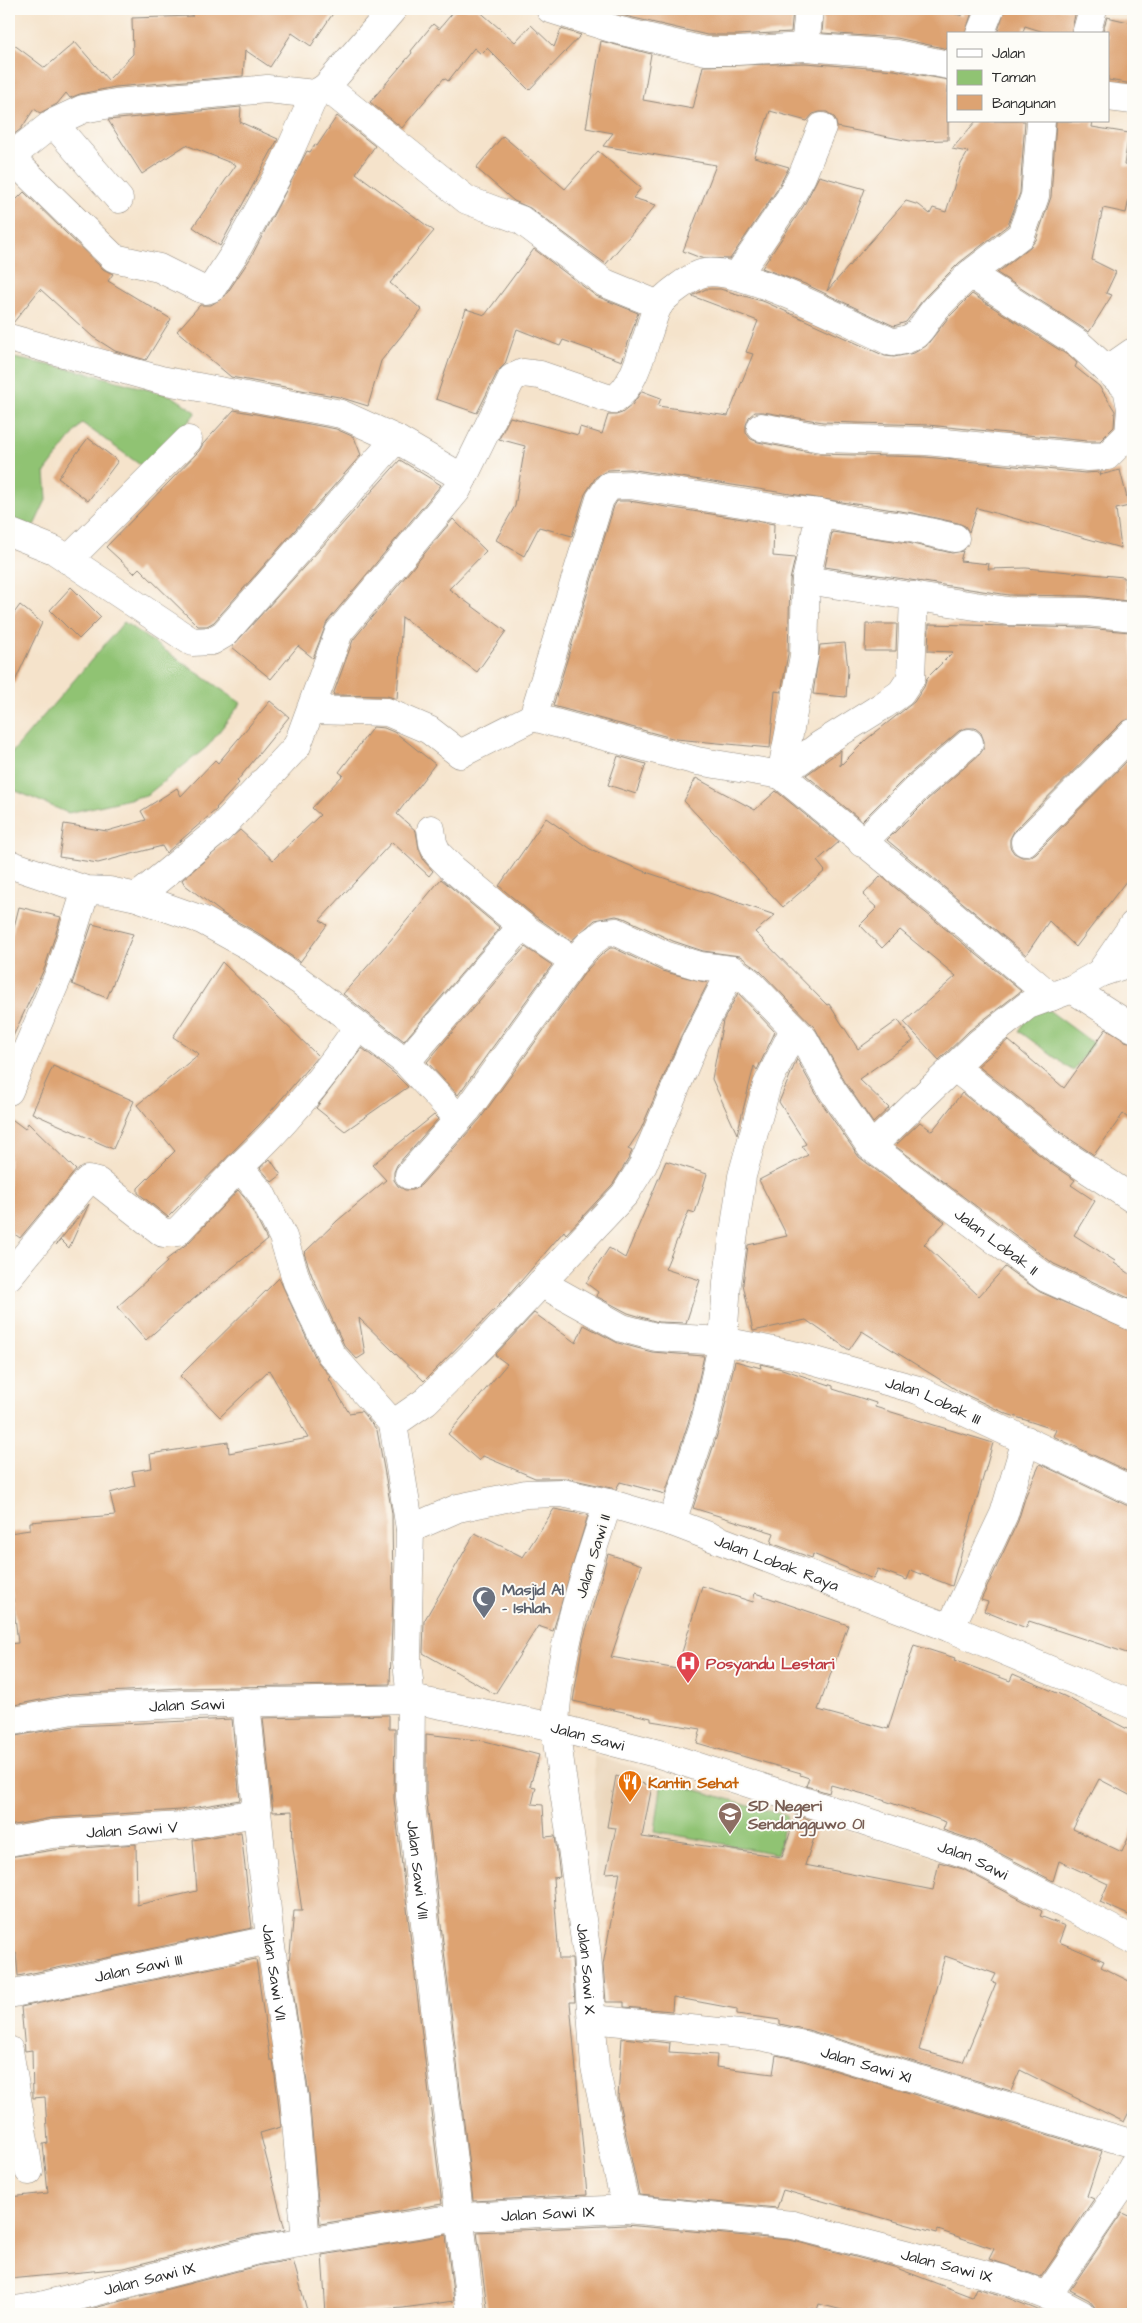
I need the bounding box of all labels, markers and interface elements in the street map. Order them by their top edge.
legend [947,32,1110,122]
text: Jalan [992,43,1026,64]
text: Taman [992,67,1036,88]
text: Bangunan [992,93,1056,115]
street label: Jalan Lobak II [950,1203,1043,1281]
street label: Jalan Lobak III [883,1371,985,1430]
street label: Jalan Sawi II [570,1512,616,1601]
street label: Jalan Lobak Raya [711,1529,842,1597]
place label: Masjid Al - Ishlah [502,1579,565,1619]
mosque icon: Masjid Al - Ishlah [471,1585,497,1619]
hospital icon: Posyandu Lestari [675,1650,701,1684]
place label: Posyandu Lestari [706,1653,835,1676]
street label: Jalan Sawi [148,1693,225,1718]
street label: Jalan Sawi [548,1716,627,1757]
restaurant icon: Kantin Sehat [617,1769,643,1803]
place label: Kantin Sehat [648,1772,739,1794]
place label: SD Negeri Sendangguwo 01 [747,1795,865,1837]
school or university icon: SD Negeri Sendangguwo 01 [717,1801,743,1835]
street label: Jalan Sawi V [86,1816,179,1844]
street label: Jalan Sawi VIII [401,1819,434,1921]
street label: Jalan Sawi [935,1835,1012,1886]
street label: Jalan Sawi X [571,1922,601,2016]
street label: Jalan Sawi VII [256,1924,292,2022]
street label: Jalan Sawi III [93,1948,184,1988]
street label: Jalan Sawi XI [818,2041,914,2089]
street label: Jalan Sawi IX [500,2201,596,2227]
street label: Jalan Sawi IX [898,2243,995,2288]
street label: Jalan Sawi IX [101,2257,198,2301]

